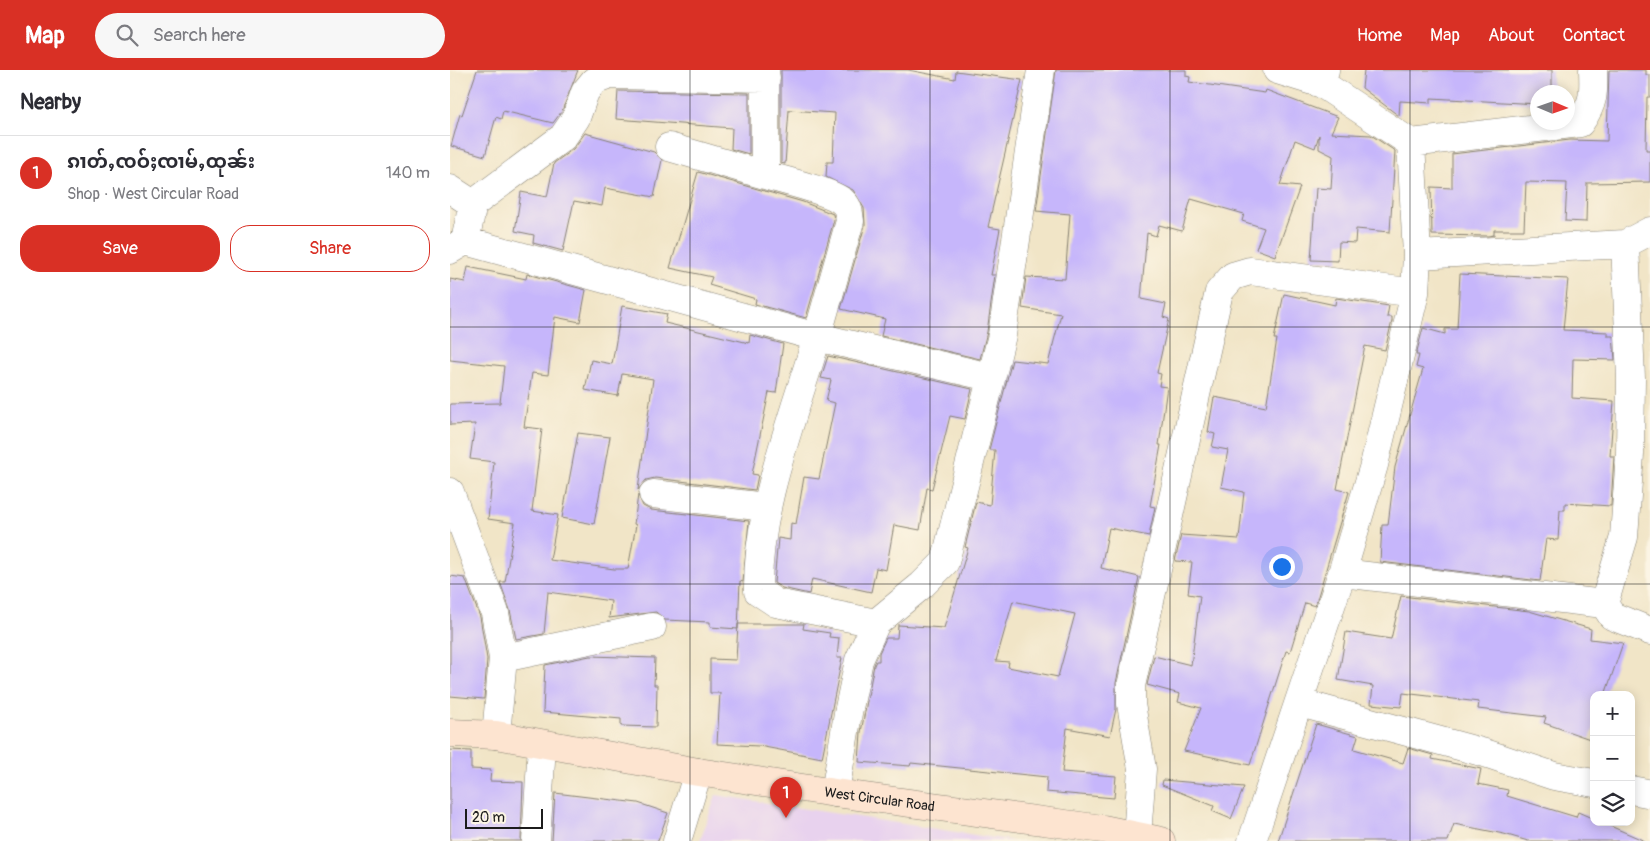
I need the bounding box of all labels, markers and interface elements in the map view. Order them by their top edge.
search box [95,13,445,58]
text: Map [25,21,65,50]
icon: search [113,21,141,49]
text: Search here [153,23,246,47]
text: Home [1357,24,1402,47]
text: Map [1430,24,1460,47]
text: About [1488,24,1534,47]
text: Contact [1562,24,1625,47]
north arrow [1530,85,1575,130]
text: Nearby [20,89,81,116]
text: ၵၢတ်ႇၸဝ်ႈၸၢမ်ႇထုၼ်း [67,150,255,174]
text: 1 [33,163,39,183]
text: 140 m [386,163,430,183]
text: Shop · West Circular Road [67,184,239,204]
button: Save [20,225,220,272]
button: Share [230,225,430,272]
your location [1269,554,1295,580]
map controls [1590,691,1635,826]
button: + [1590,691,1635,736]
button: − [1590,736,1635,781]
pin: 1 [770,777,802,818]
button: layers [1590,781,1635,826]
street label: West Circular Road [823,783,936,815]
scale bar [465,806,542,829]
text: 20 m [472,809,505,826]

